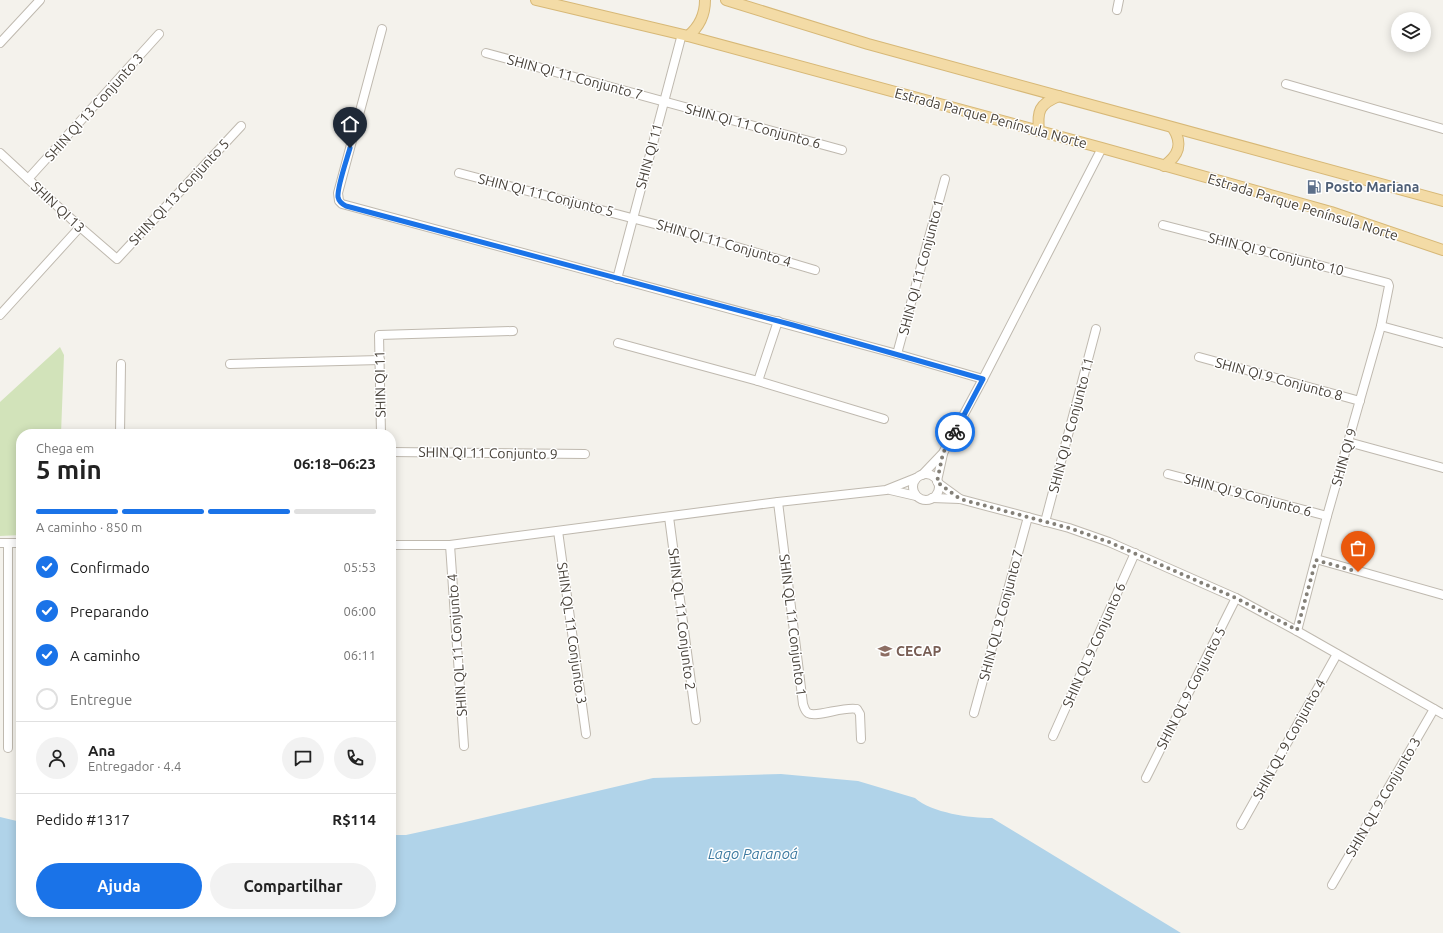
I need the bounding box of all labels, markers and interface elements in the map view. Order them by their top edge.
map controls [1391,12,1431,52]
button: layers [1391,12,1431,52]
street label: SHIN QI 13 Conjunto 3 [41,50,147,164]
street label: SHIN QI 11 Conjunto 7 [506,51,644,103]
street label: Estrada Parque Península Norte [893,85,1089,151]
street label: SHIN QI 11 Conjunto 6 [684,100,823,152]
pin [333,107,367,148]
icon: home [339,113,361,135]
street label: SHIN QI 11 [633,121,665,191]
street label: SHIN QI 13 Conjunto 5 [126,136,232,248]
street label: SHIN QI 11 Conjunto 5 [476,170,616,220]
street label: Estrada Parque Península Norte [1206,170,1400,244]
street label: SHIN QI 13 [28,178,88,236]
fuel station icon: Posto Mariana [1306,179,1322,195]
place label: Posto Mariana [1325,179,1419,195]
street label: SHIN QI 11 Conjunto 1 [895,198,947,336]
street label: SHIN QI 11 Conjunto 4 [655,216,793,270]
street label: SHIN QI 9 Conjunto 10 [1206,229,1346,279]
street label: SHIN QI 11 [371,350,389,418]
street label: SHIN QI 9 Conjunto 8 [1213,354,1345,404]
street label: SHIN QI 9 Conjunto 11 [1045,356,1097,494]
courier [935,412,975,452]
icon: bike [944,421,966,443]
street label: SHIN QI 9 [1328,426,1360,488]
text: Chega em [36,441,94,455]
street label: SHIN QI 11 Conjunto 9 [418,444,558,462]
text: 5 min [36,455,102,484]
text: 06:18–06:23 [293,455,376,472]
street label: SHIN QI 9 Conjunto 6 [1182,470,1314,520]
text: A caminho · 850 m [36,520,142,534]
pin [1341,531,1375,572]
icon: bag [1347,537,1369,559]
street label: SHIN QL 11 Conjunto 2 [665,547,699,691]
street label: SHIN QL 9 Conjunto 7 [976,548,1026,682]
street label: SHIN QL 11 Conjunto 1 [776,553,810,697]
icon: check [36,556,58,578]
text: Confirmado [70,559,150,576]
text: 05:53 [343,560,376,574]
street label: SHIN QL 11 Conjunto 3 [554,561,590,705]
street label: SHIN QL 11 Conjunto 4 [444,573,470,717]
street label: SHIN QL 9 Conjunto 6 [1059,580,1129,710]
icon: check [36,600,58,622]
text: Preparando [70,603,149,620]
text: 06:00 [343,604,376,618]
street label: SHIN QL 9 Conjunto 5 [1153,624,1229,752]
school or university icon: CECAP [877,643,893,659]
place label: CECAP [896,643,941,659]
icon: check [36,644,58,666]
text: A caminho [70,647,140,664]
text: 06:11 [343,648,376,662]
street label: SHIN QL 9 Conjunto 4 [1249,676,1329,802]
text: Entregue [70,691,132,708]
street label: SHIN QL 9 Conjunto 3 [1342,735,1424,859]
button: person [36,737,78,779]
button: chat [282,737,324,779]
button: phone [334,737,376,779]
text: Ana [88,742,115,759]
text: Entregador · 4.4 [88,759,181,773]
text: Pedido #1317 [36,811,130,828]
text: R$114 [332,811,376,828]
water label: Lago Paranoá [708,845,798,862]
button: Ajuda [36,863,202,909]
button: Compartilhar [210,863,376,909]

